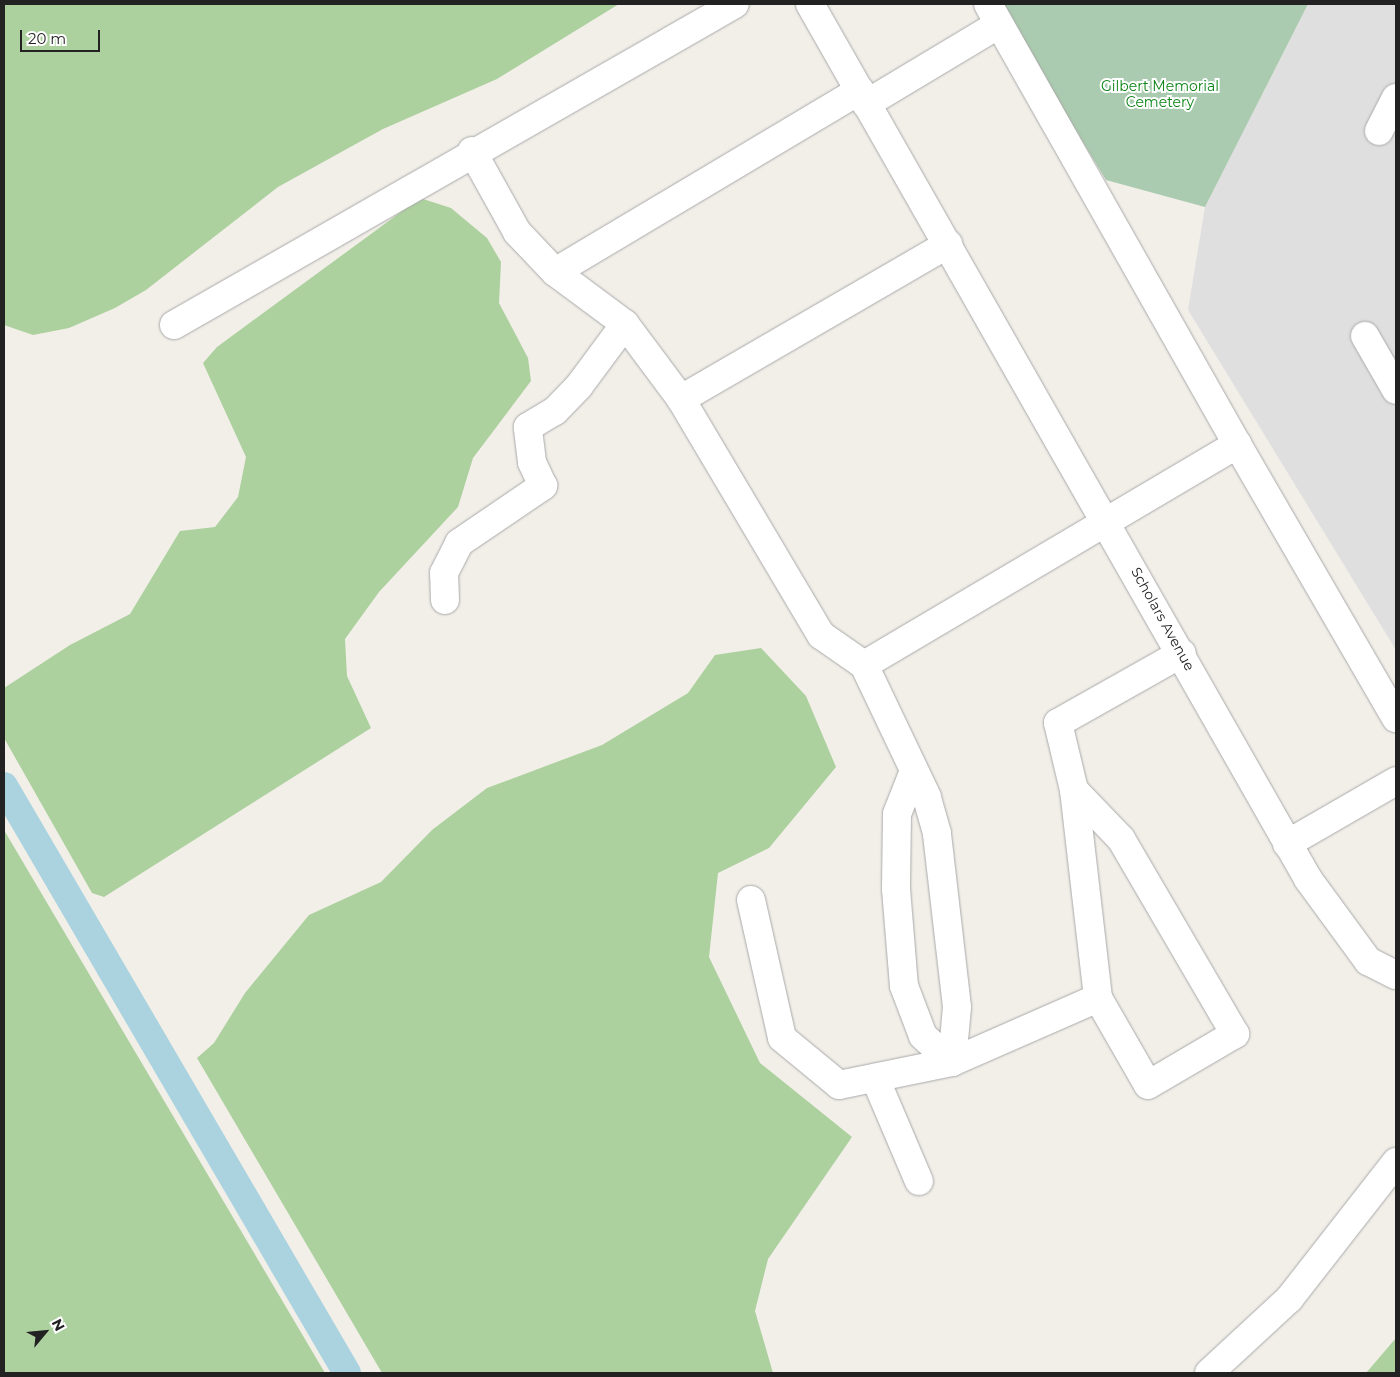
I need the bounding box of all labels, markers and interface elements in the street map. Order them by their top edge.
scale bar [22,20,102,52]
text: 20 m [28,29,66,48]
park label: Gilbert Memorial Cemetery [1101,78,1219,110]
street label: Scholars Avenue [1128,564,1198,674]
north arrow [20,1307,70,1357]
text: N [48,1316,69,1334]

